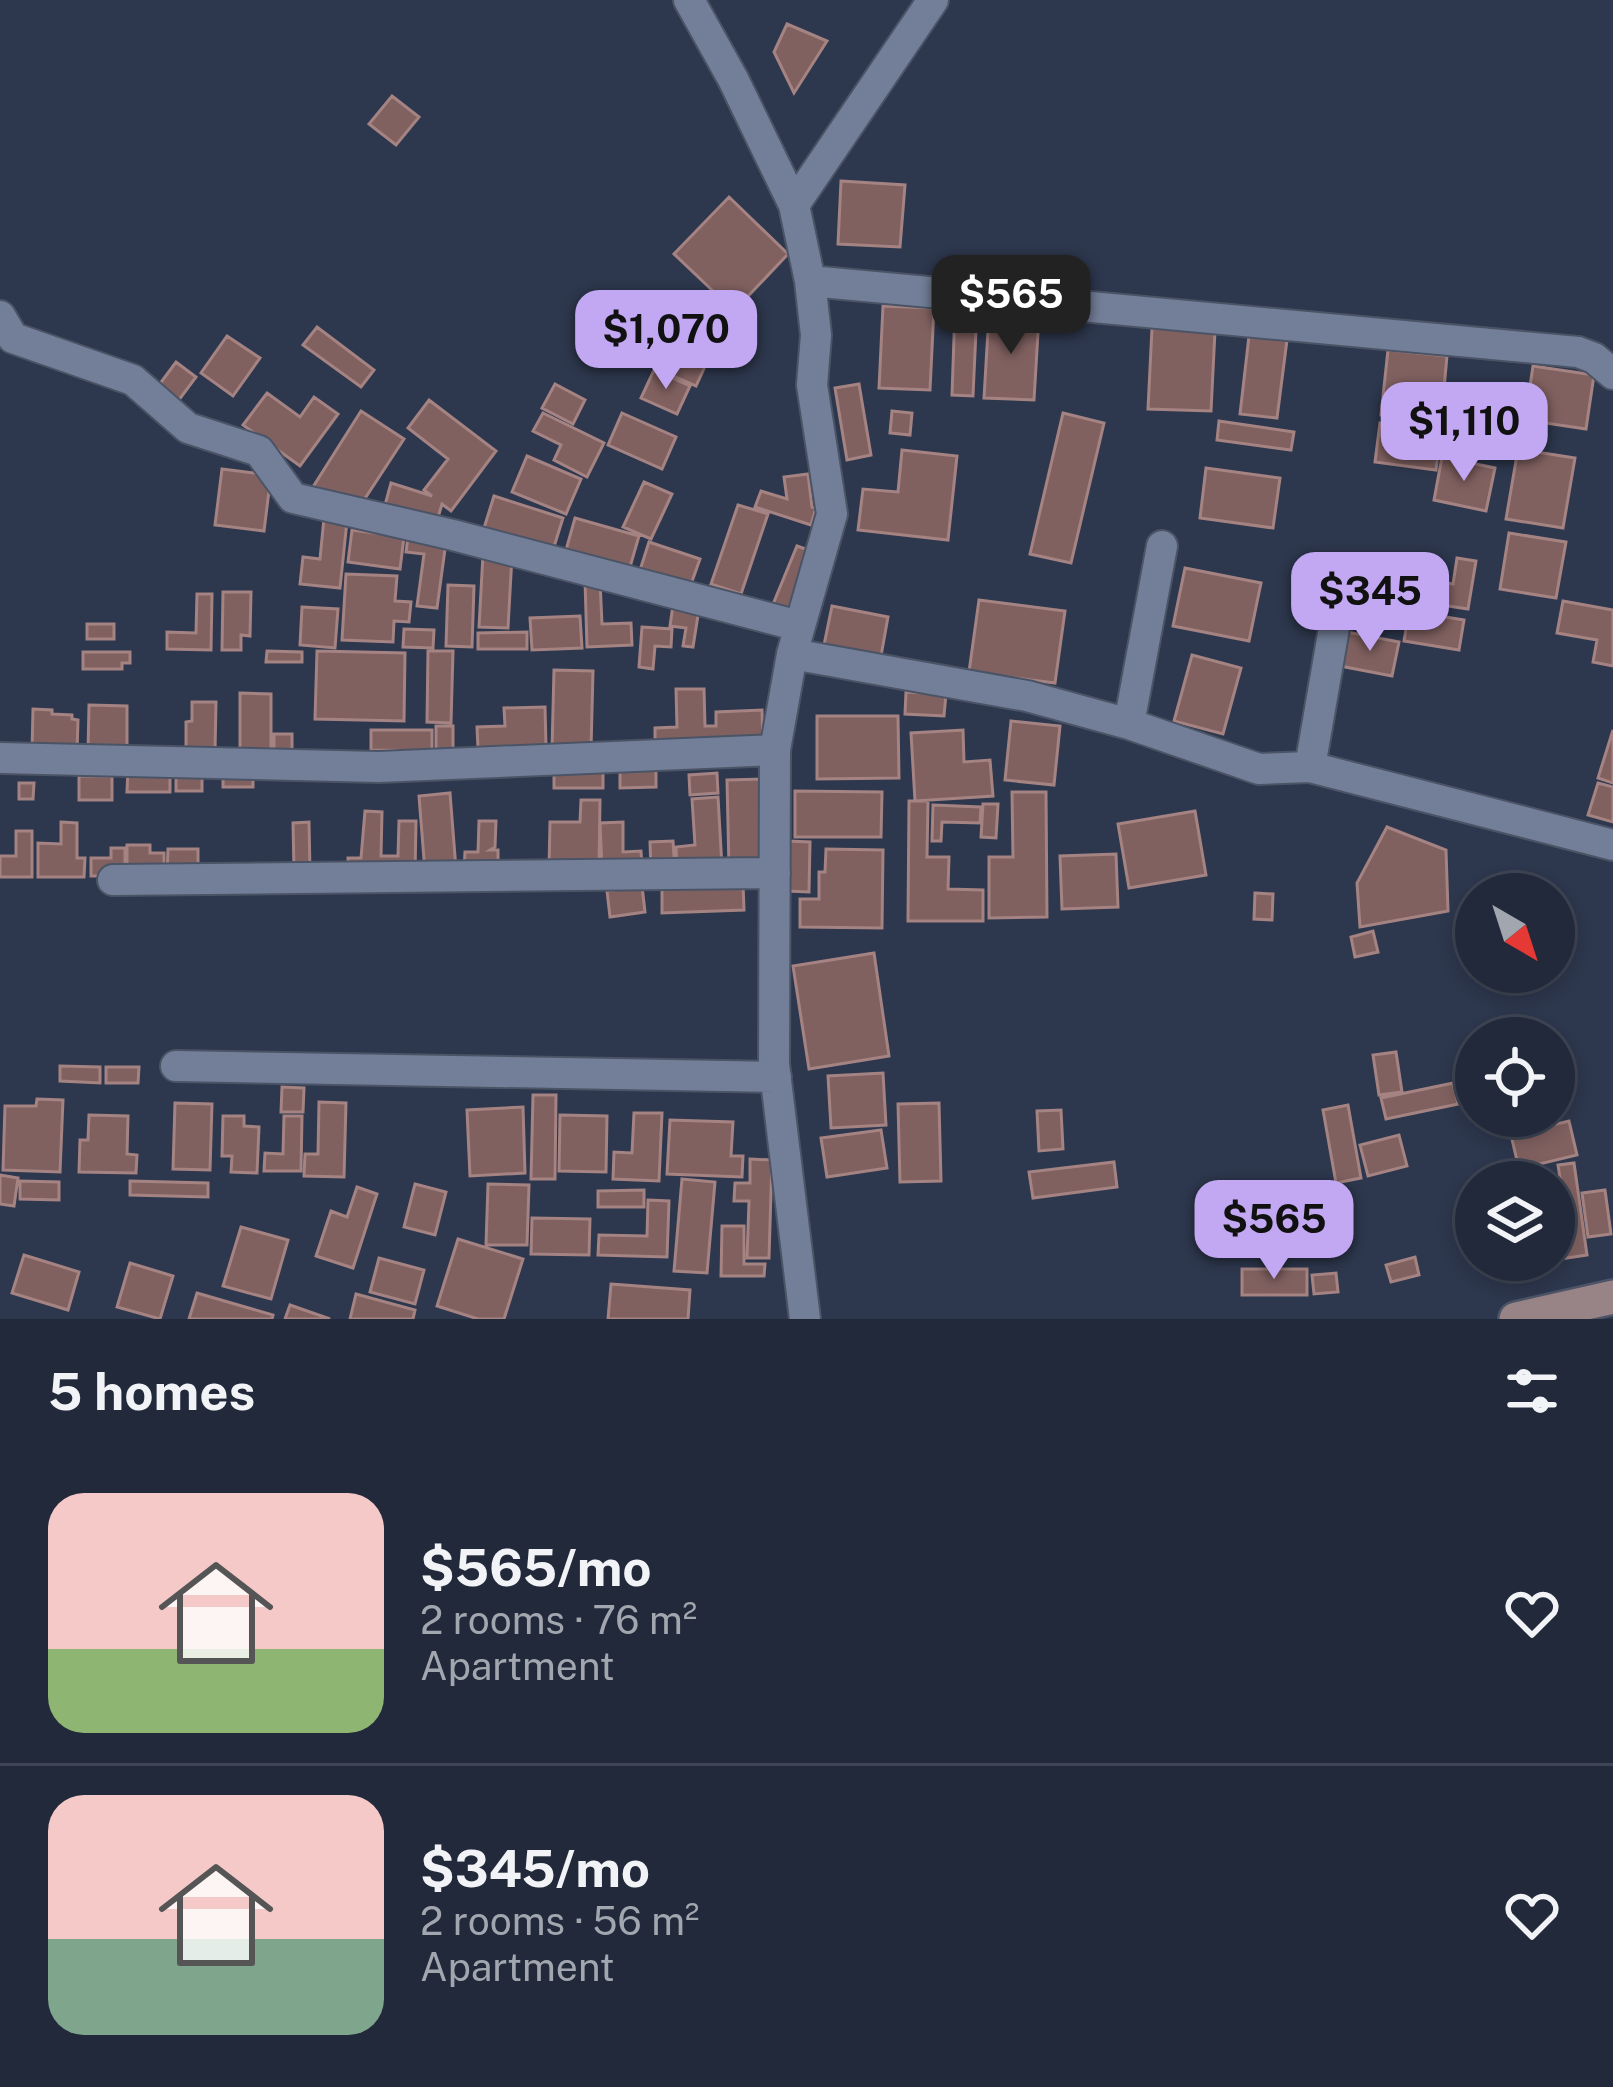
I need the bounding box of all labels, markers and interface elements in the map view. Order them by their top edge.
pin: $565 [940,255,1082,357]
text: $565 [959,271,1063,317]
pin: $1,070 [568,290,764,392]
text: $1,070 [602,306,730,352]
pin: $1,110 [1366,382,1562,484]
text: $1,110 [1408,398,1520,444]
pin: $345 [1299,552,1441,654]
text: $345 [1318,568,1422,614]
north arrow [1455,873,1575,993]
map controls [1455,873,1575,1281]
button: locate [1455,1017,1575,1137]
button: layers [1455,1161,1575,1281]
pin: $565 [1203,1180,1345,1282]
text: $565 [1222,1196,1326,1242]
icon: filters [1499,1358,1565,1424]
text: 5 homes [48,1362,255,1421]
text: $565/mo [420,1538,652,1597]
icon: home [144,1541,288,1685]
icon: heart [1499,1580,1565,1646]
text: 2 rooms · 76 m² [420,1597,697,1643]
text: Apartment [420,1643,615,1689]
text: $345/mo [420,1839,650,1898]
icon: home [144,1843,288,1987]
icon: heart [1499,1882,1565,1948]
text: 2 rooms · 56 m² [420,1898,699,1944]
text: Apartment [420,1944,615,1990]

